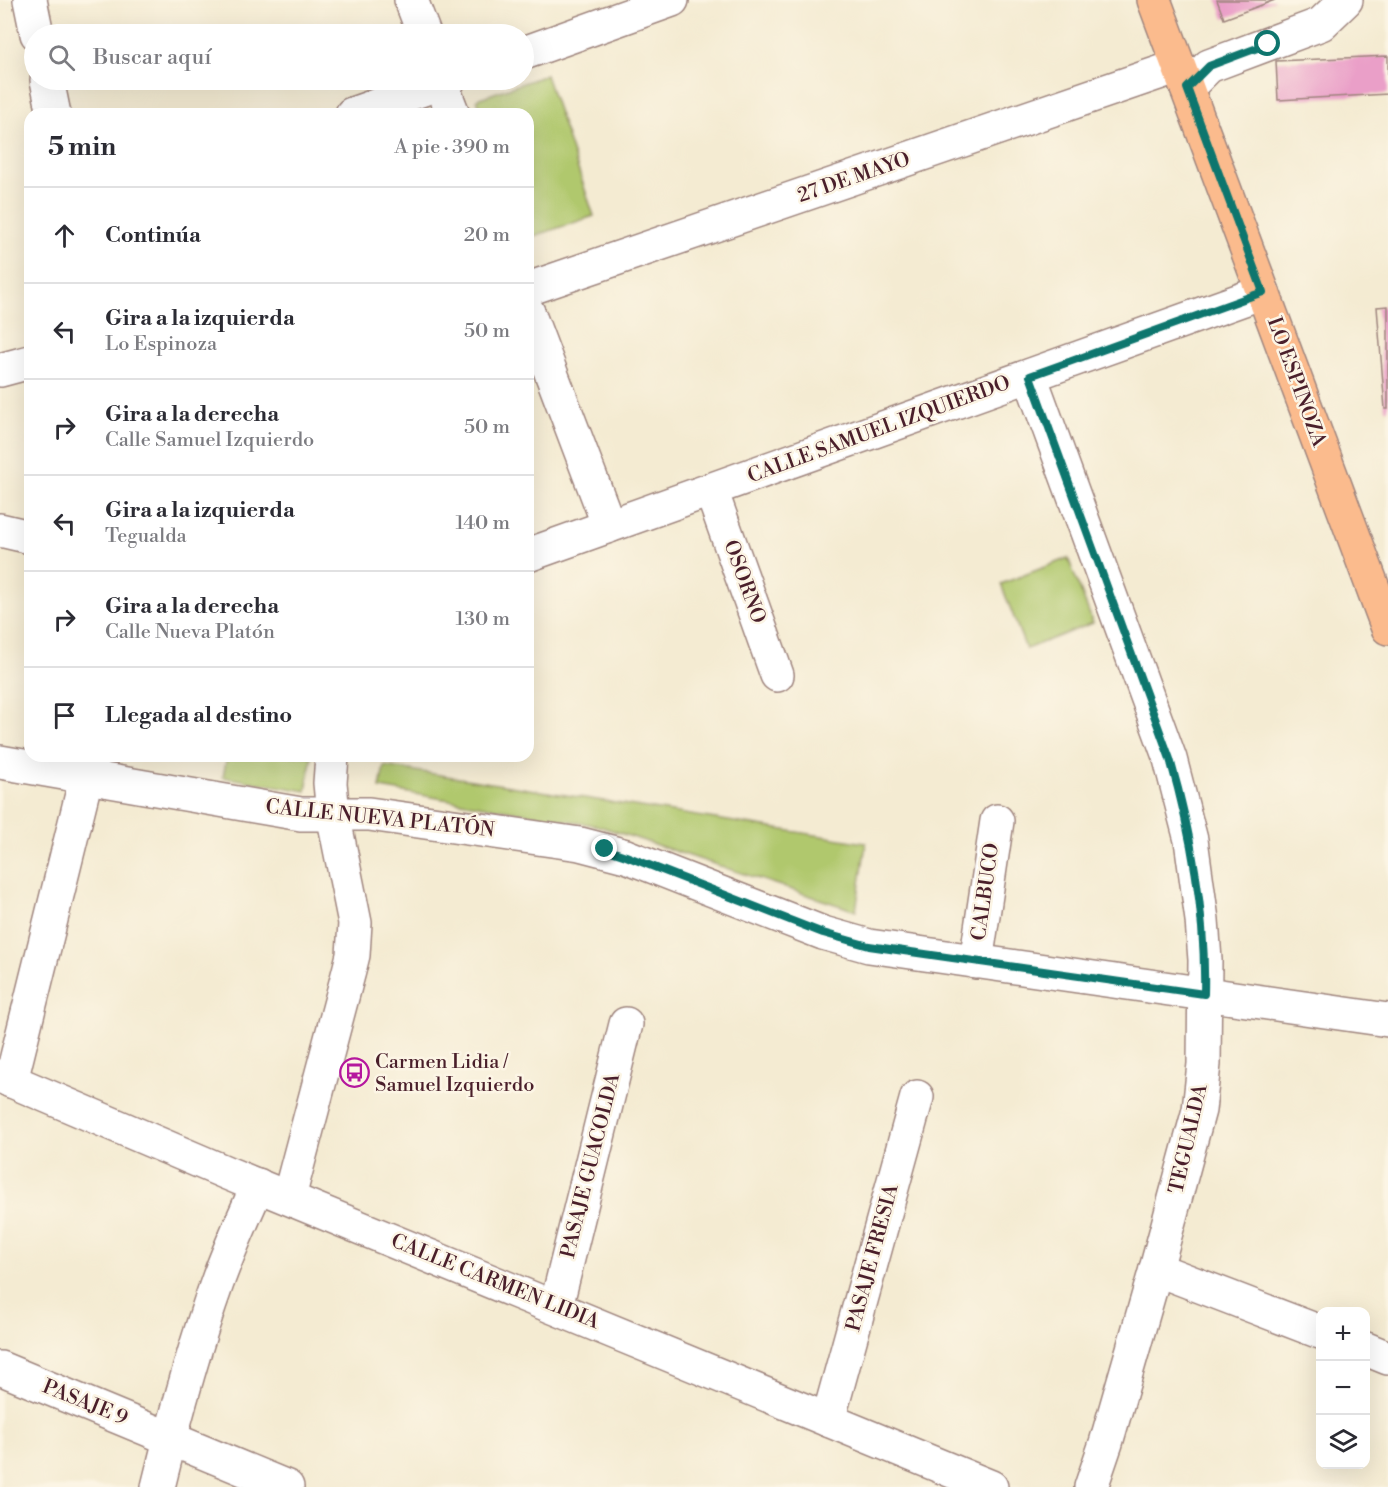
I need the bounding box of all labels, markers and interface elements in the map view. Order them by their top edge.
search box [24,24,534,90]
route start [1254,30,1280,56]
icon: search [45,41,78,74]
text: Buscar aquí [93,44,211,71]
text: 5 min [48,131,116,163]
text: A pie · 390 m [394,135,510,160]
street label: 27 DE MAYO [794,147,914,209]
icon: ahead [48,219,81,252]
text: Continúa [105,222,201,249]
text: 20 m [464,223,510,248]
text: Gira a la izquierda [105,305,295,332]
street label: LO ESPINOZA [1261,314,1331,451]
icon: left [48,315,81,348]
text: 50 m [464,319,510,344]
text: Lo Espinoza [105,332,217,357]
street label: CALLE SAMUEL IZQUIERDO [744,371,1014,489]
text: Gira a la derecha [105,401,279,428]
icon: right [48,411,81,444]
text: 50 m [464,415,510,440]
text: Calle Samuel Izquierdo [105,428,314,453]
text: Gira a la izquierda [105,497,295,524]
icon: left [48,507,81,540]
text: 140 m [455,511,510,536]
text: Tegualda [105,524,187,549]
street label: OSORNO [717,537,771,627]
text: Gira a la derecha [105,593,279,620]
icon: right [48,603,81,636]
text: 130 m [455,607,510,632]
text: Calle Nueva Platón [105,620,275,645]
icon: arrive [48,699,81,732]
text: Llegada al destino [105,702,292,729]
street label: CALLE NUEVA PLATÓN [264,794,496,843]
route end [591,835,617,861]
street label: CALBUCO [967,842,1005,942]
place label: Carmen Lidia / Samuel Izquierdo [375,1050,534,1098]
bus stop icon: Carmen Lidia / Samuel Izquierdo [338,1057,370,1089]
street label: PASAJE GUACOLDA [556,1070,626,1261]
street label: TEGUALDA [1164,1080,1214,1196]
street label: PASAJE FRESIA [841,1180,905,1334]
street label: CALLE CARMEN LIDIA [387,1229,604,1336]
map controls [1316,1307,1370,1469]
button: + [1316,1307,1370,1361]
button: − [1316,1361,1370,1415]
street label: PASAJE 9 [39,1375,131,1431]
button: layers [1316,1415,1370,1469]

